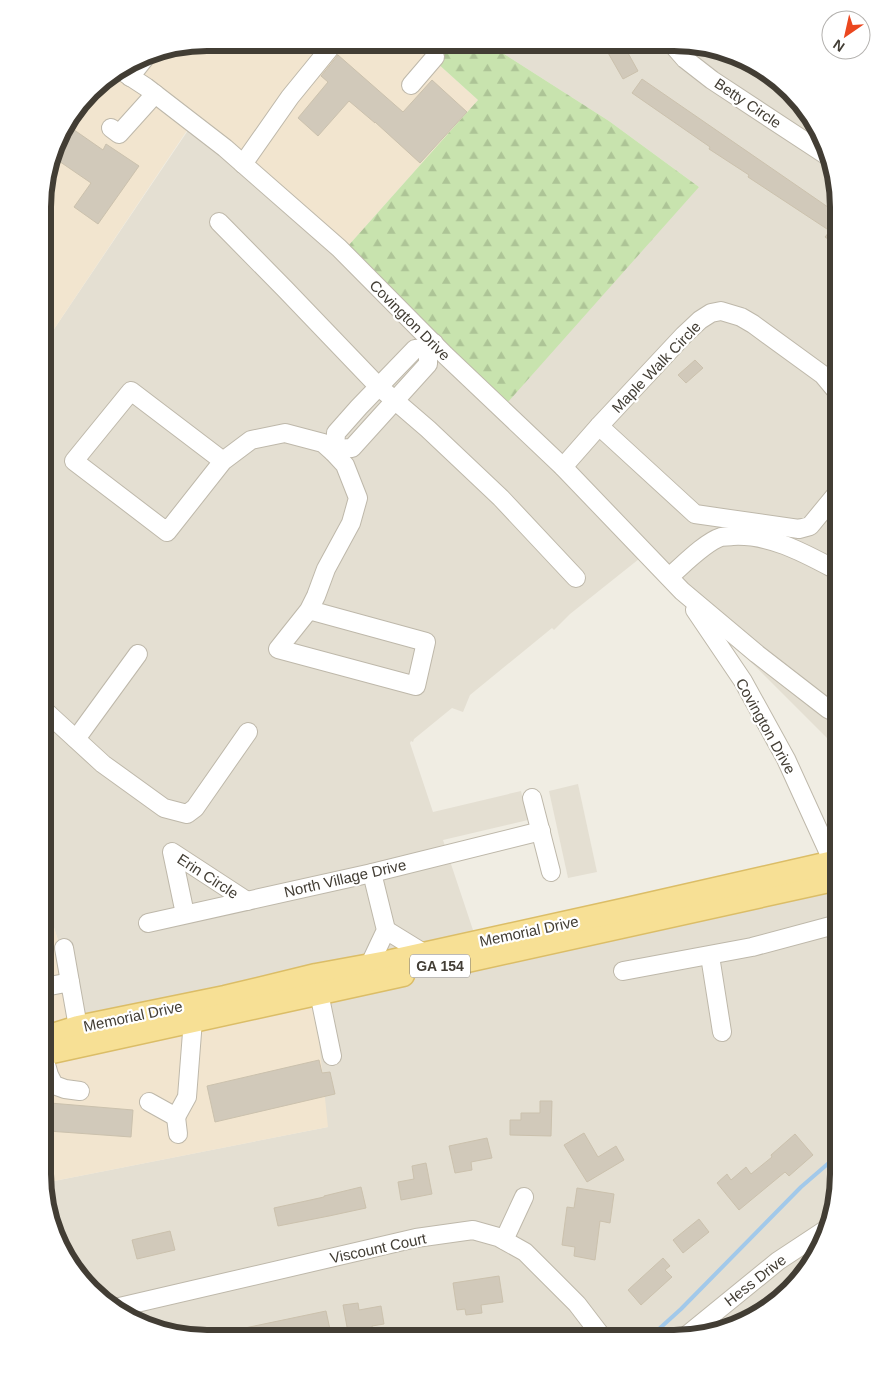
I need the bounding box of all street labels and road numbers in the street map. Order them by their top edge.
street label: Betty Circle [711,75,785,131]
street label: Covington Drive [366,276,454,364]
street label: Maple Walk Circle [608,318,704,416]
street label: Covington Drive [733,675,799,777]
street label: Erin Circle [174,850,242,902]
street label: North Village Drive [282,856,408,900]
street label: Memorial Drive [478,912,580,950]
road number: GA 154 [410,954,470,978]
street label: Memorial Drive [82,997,184,1035]
street label: Viscount Court [328,1229,429,1267]
street label: Hess Drive [721,1251,789,1309]

